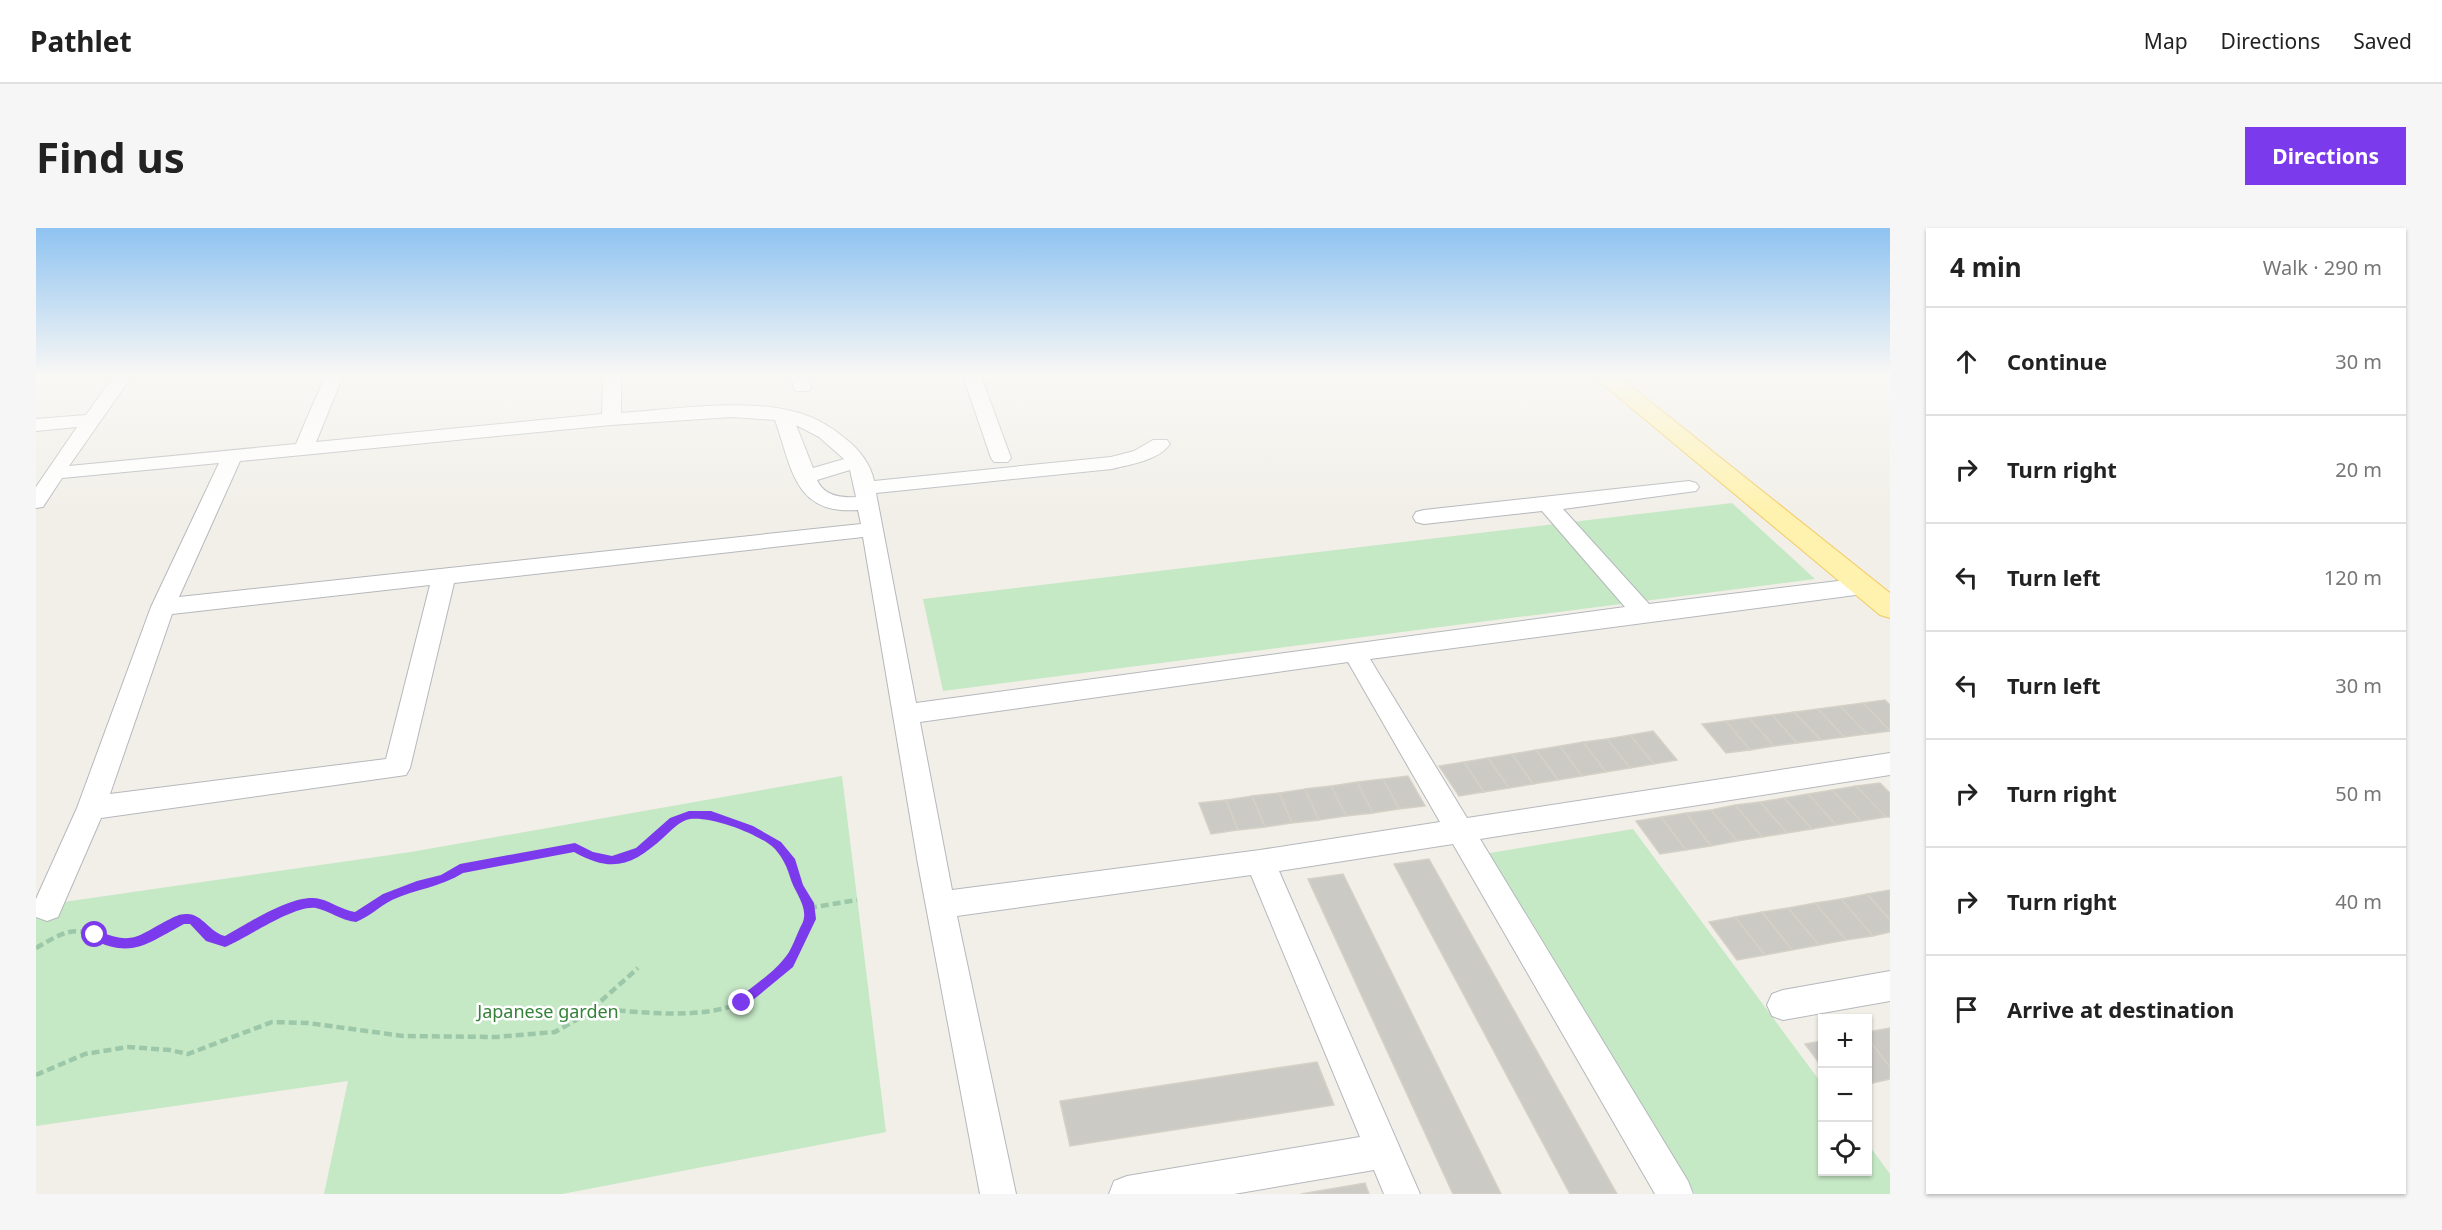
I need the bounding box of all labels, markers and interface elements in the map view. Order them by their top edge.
text: Pathlet [30,22,132,60]
text: Map [2144,27,2188,55]
text: Directions [2221,27,2320,55]
text: Saved [2353,27,2412,55]
button: Directions [2245,127,2406,185]
text: Find us [36,128,185,185]
text: 4 min [1950,249,2022,285]
text: Walk · 290 m [2263,254,2382,281]
icon: ahead [1950,345,1983,378]
text: Continue [2007,346,2107,376]
text: 30 m [2335,348,2382,375]
icon: right [1950,453,1983,486]
text: Turn right [2007,454,2117,484]
text: 20 m [2335,456,2382,483]
icon: left [1950,561,1983,594]
text: Turn left [2007,562,2101,592]
text: 120 m [2324,564,2382,591]
icon: left [1950,669,1983,702]
text: Turn left [2007,670,2101,700]
text: 30 m [2335,672,2382,699]
icon: right [1950,777,1983,810]
text: Turn right [2007,778,2117,808]
text: 50 m [2335,780,2382,807]
icon: right [1950,885,1983,918]
text: Turn right [2007,886,2117,916]
text: 40 m [2335,888,2382,915]
route start [81,921,107,947]
route end [728,989,754,1015]
icon: arrive [1950,993,1983,1026]
text: Arrive at destination [2007,994,2234,1024]
park label: Japanese garden [475,999,619,1023]
map controls [1818,1014,1872,1176]
button: + [1818,1014,1872,1068]
button: − [1818,1068,1872,1122]
button: locate [1818,1122,1872,1176]

